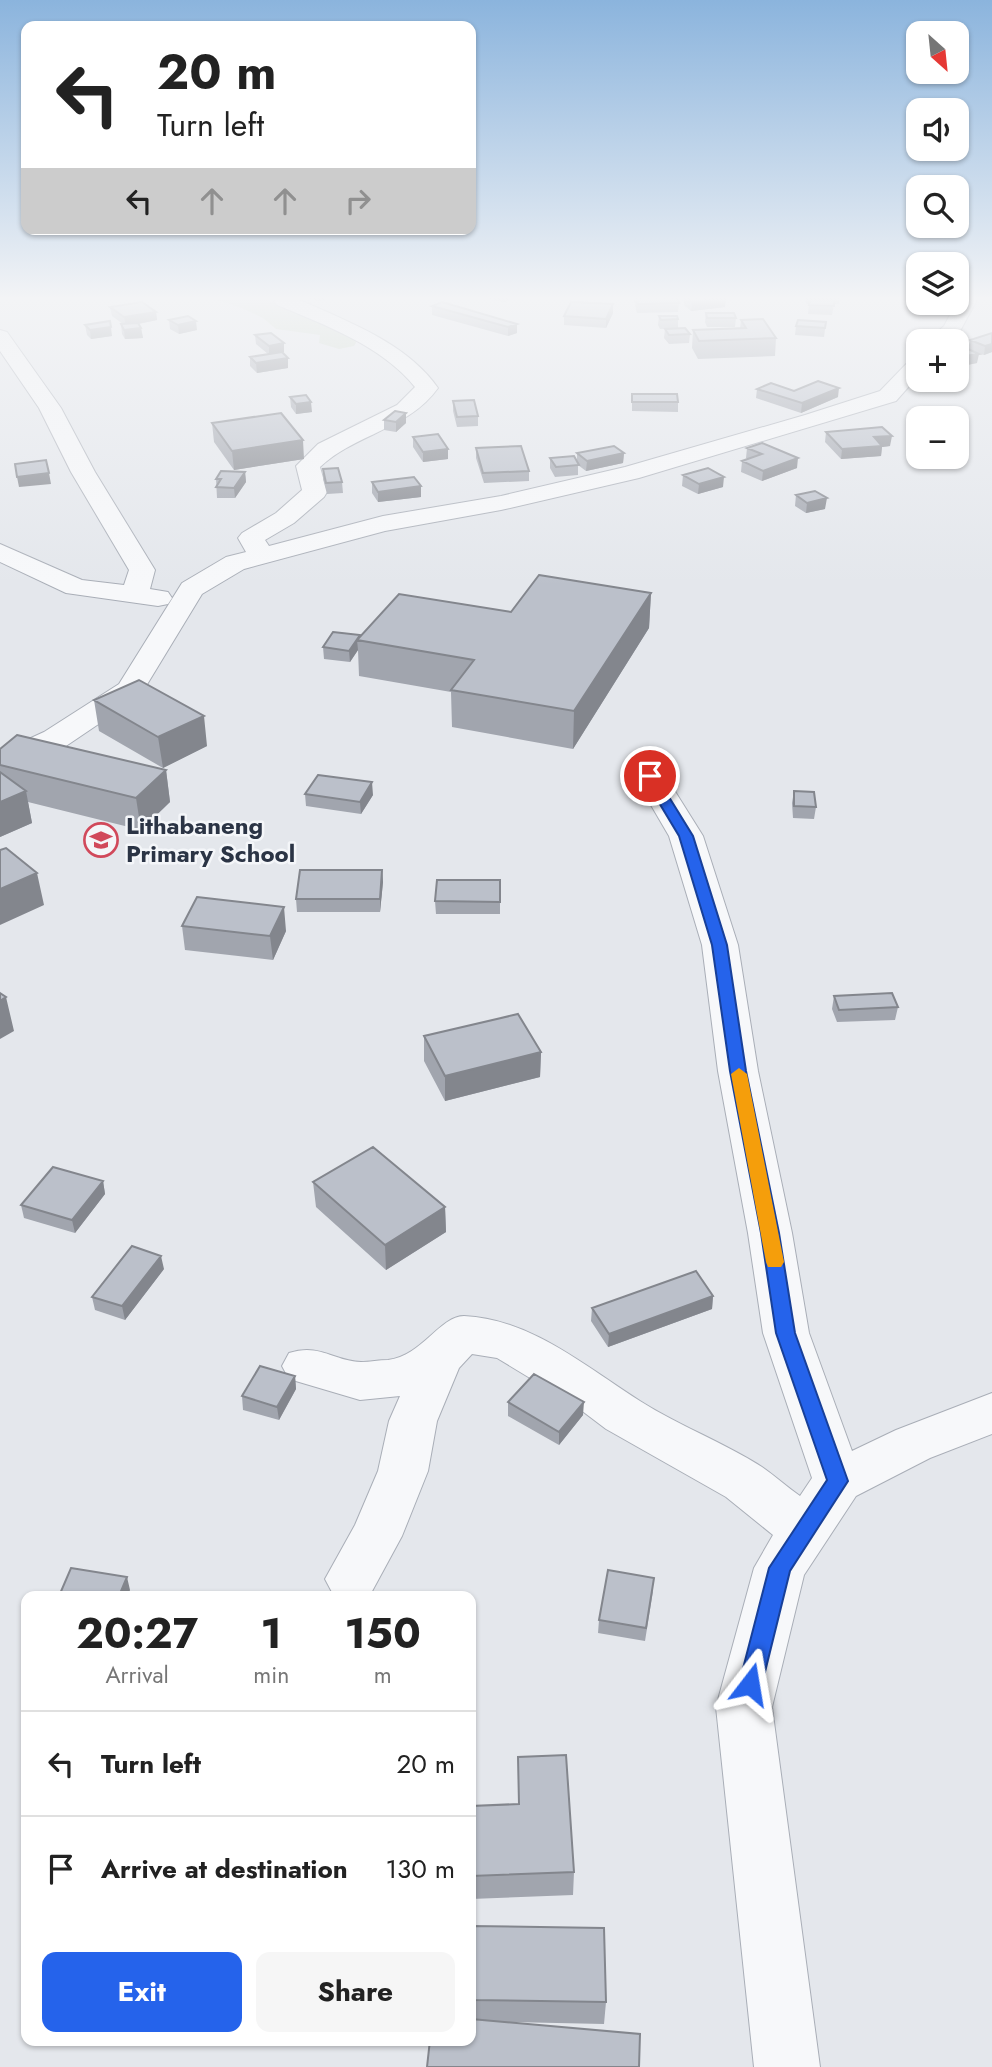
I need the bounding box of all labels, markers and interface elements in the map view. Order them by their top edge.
north arrow [906,21,970,84]
map controls [906,21,969,469]
text: 20 m [157,37,276,107]
icon: left [42,49,133,140]
button: sound [906,98,969,161]
text: Turn left [157,102,264,148]
button: search [906,175,969,238]
icon: left [120,182,158,220]
icon: ahead [193,182,231,220]
icon: ahead [266,182,304,220]
icon: right [339,182,377,220]
button: layers [906,252,969,315]
button: + [906,329,969,392]
button: − [906,406,969,469]
pin [620,746,680,806]
icon: arrive [631,757,669,795]
place label: Lithabaneng Primary School [126,808,295,871]
school or university icon: Lithabaneng Primary School [82,821,120,859]
text: 20:27 [76,1603,198,1664]
text: 1 [261,1603,282,1664]
text: 150 [344,1603,421,1664]
position arrow [713,1647,787,1721]
text: Arrival [105,1658,169,1692]
text: min [253,1658,289,1692]
text: m [374,1658,392,1692]
icon: left [42,1745,80,1783]
text: Turn left [101,1745,201,1783]
text: 20 m [397,1745,455,1783]
icon: arrive [42,1850,80,1888]
text: Arrive at destination [101,1850,348,1888]
text: 130 m [385,1850,455,1888]
button: Exit [42,1952,242,2032]
button: Share [256,1952,455,2032]

